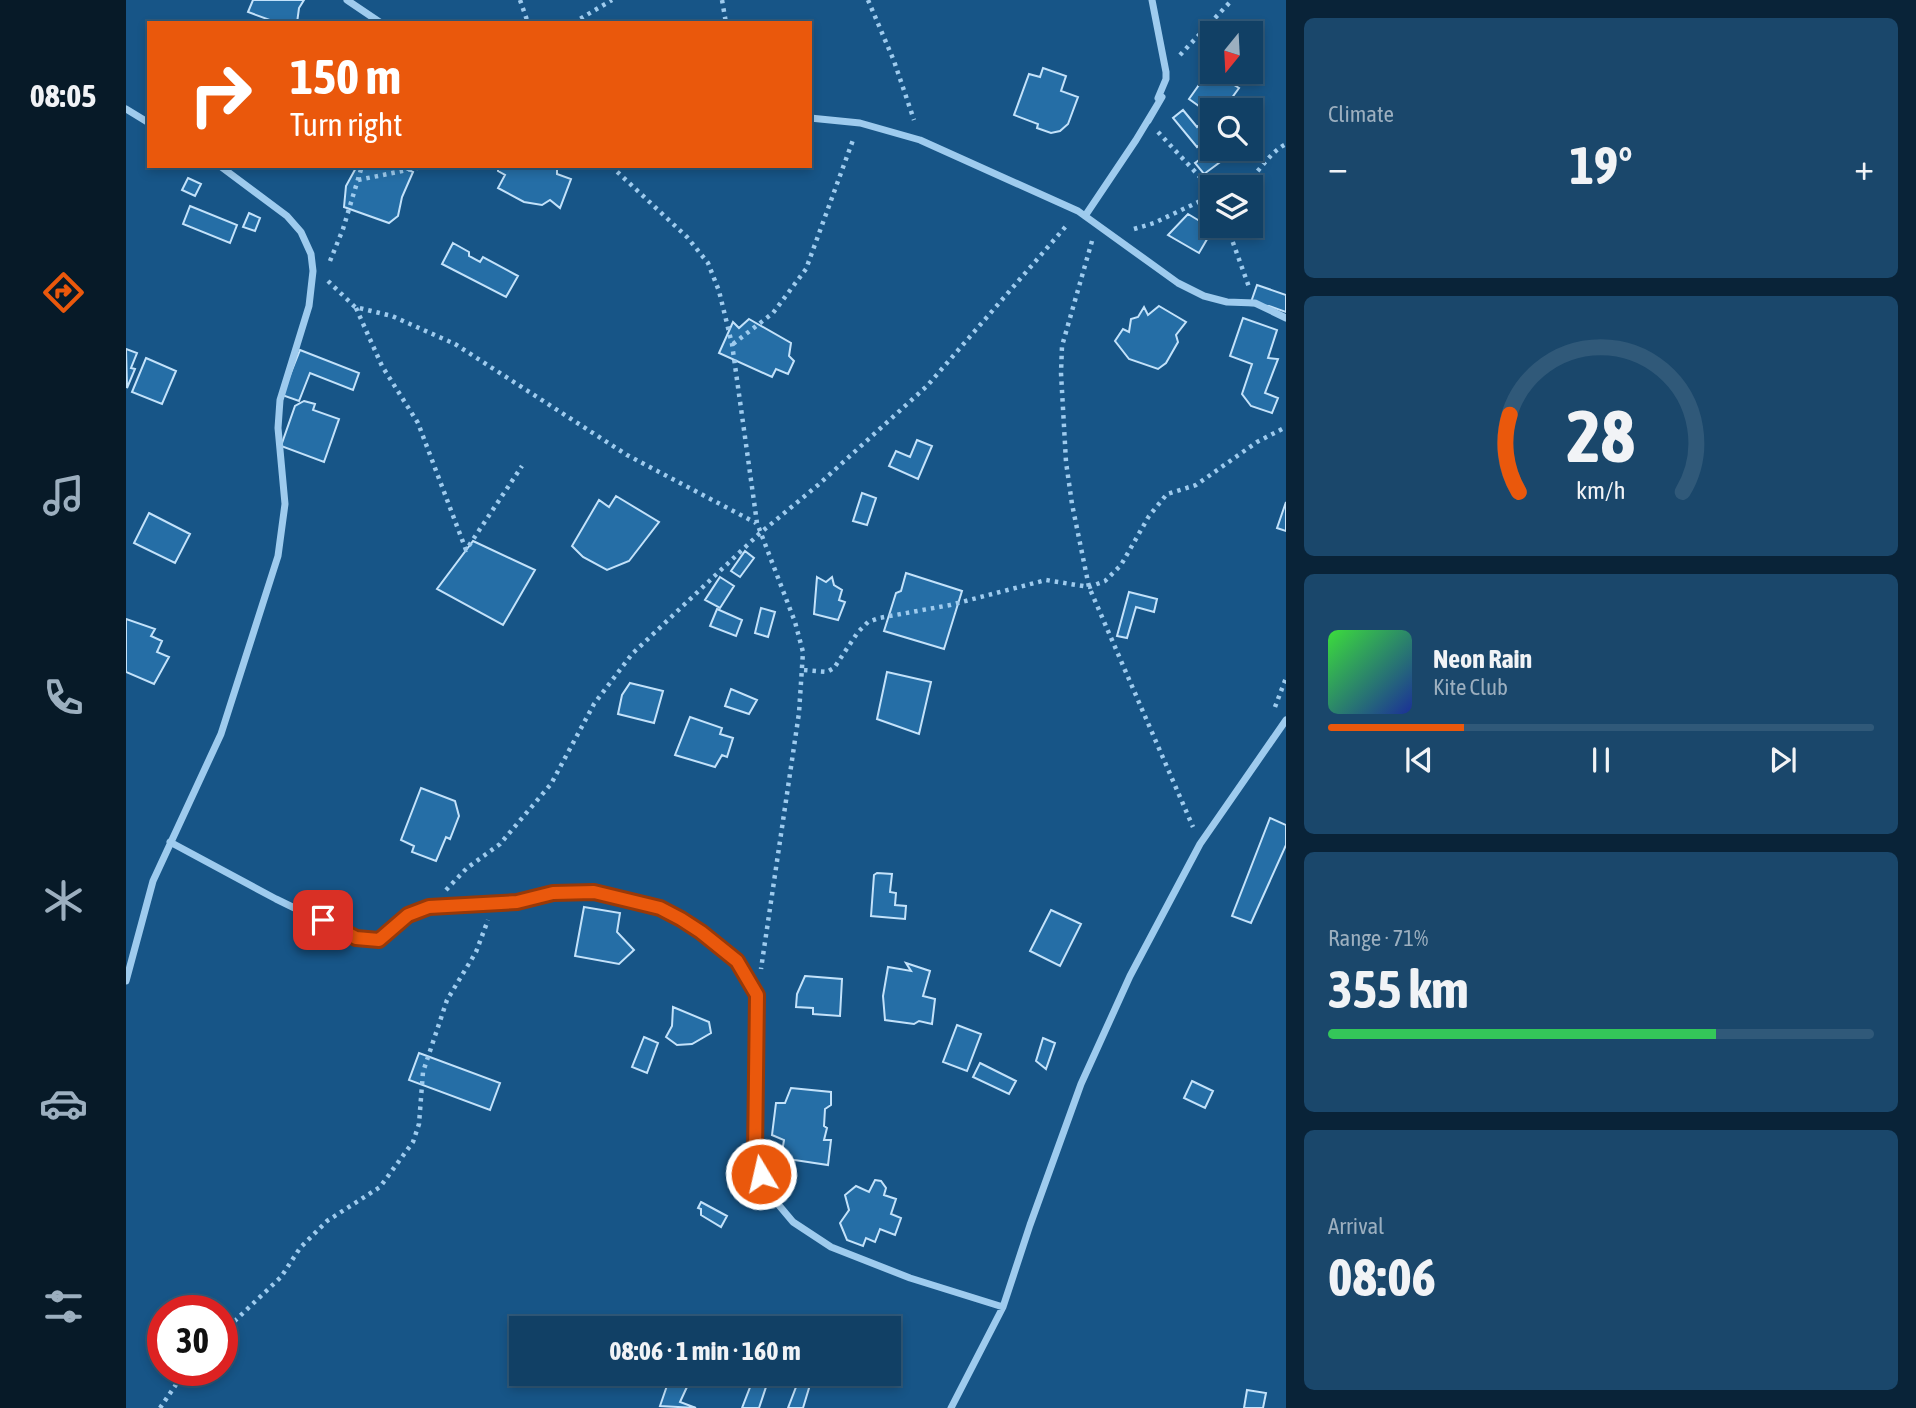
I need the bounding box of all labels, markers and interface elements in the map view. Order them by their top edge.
north arrow [1200,21,1264,84]
map controls [1200,21,1263,238]
text: 150 m [290,48,401,104]
icon: right [175,49,266,140]
text: 08:05 [30,77,96,114]
button: search [1200,98,1263,161]
text: Climate [1328,101,1394,127]
text: Turn right [290,106,403,143]
text: 19° [1569,135,1633,195]
text: − [1328,145,1348,188]
text: + [1854,145,1874,188]
button: layers [1200,175,1263,238]
icon: directions [39,268,88,317]
text: 28 [1567,394,1635,477]
icon: music [39,471,88,520]
text: km/h [1576,476,1626,504]
text: Neon Rain [1433,644,1532,674]
icon: phone [39,673,88,722]
text: Kite Club [1433,674,1508,700]
icon: previous [1400,741,1438,779]
icon: pause [1582,741,1620,779]
icon: next [1764,741,1802,779]
icon: climate [39,876,88,925]
pin [293,890,353,950]
icon: arrive [304,901,342,939]
text: Range · 71% [1328,925,1428,951]
text: 355 km [1328,959,1469,1019]
icon: car [39,1079,88,1128]
position arrow [724,1137,798,1211]
text: Arrival [1328,1213,1384,1239]
text: 08:06 [1328,1247,1436,1307]
icon: filters [39,1282,88,1331]
speed limit sign: 30 [147,1295,238,1386]
text: 08:06 · 1 min · 160 m [609,1336,801,1366]

